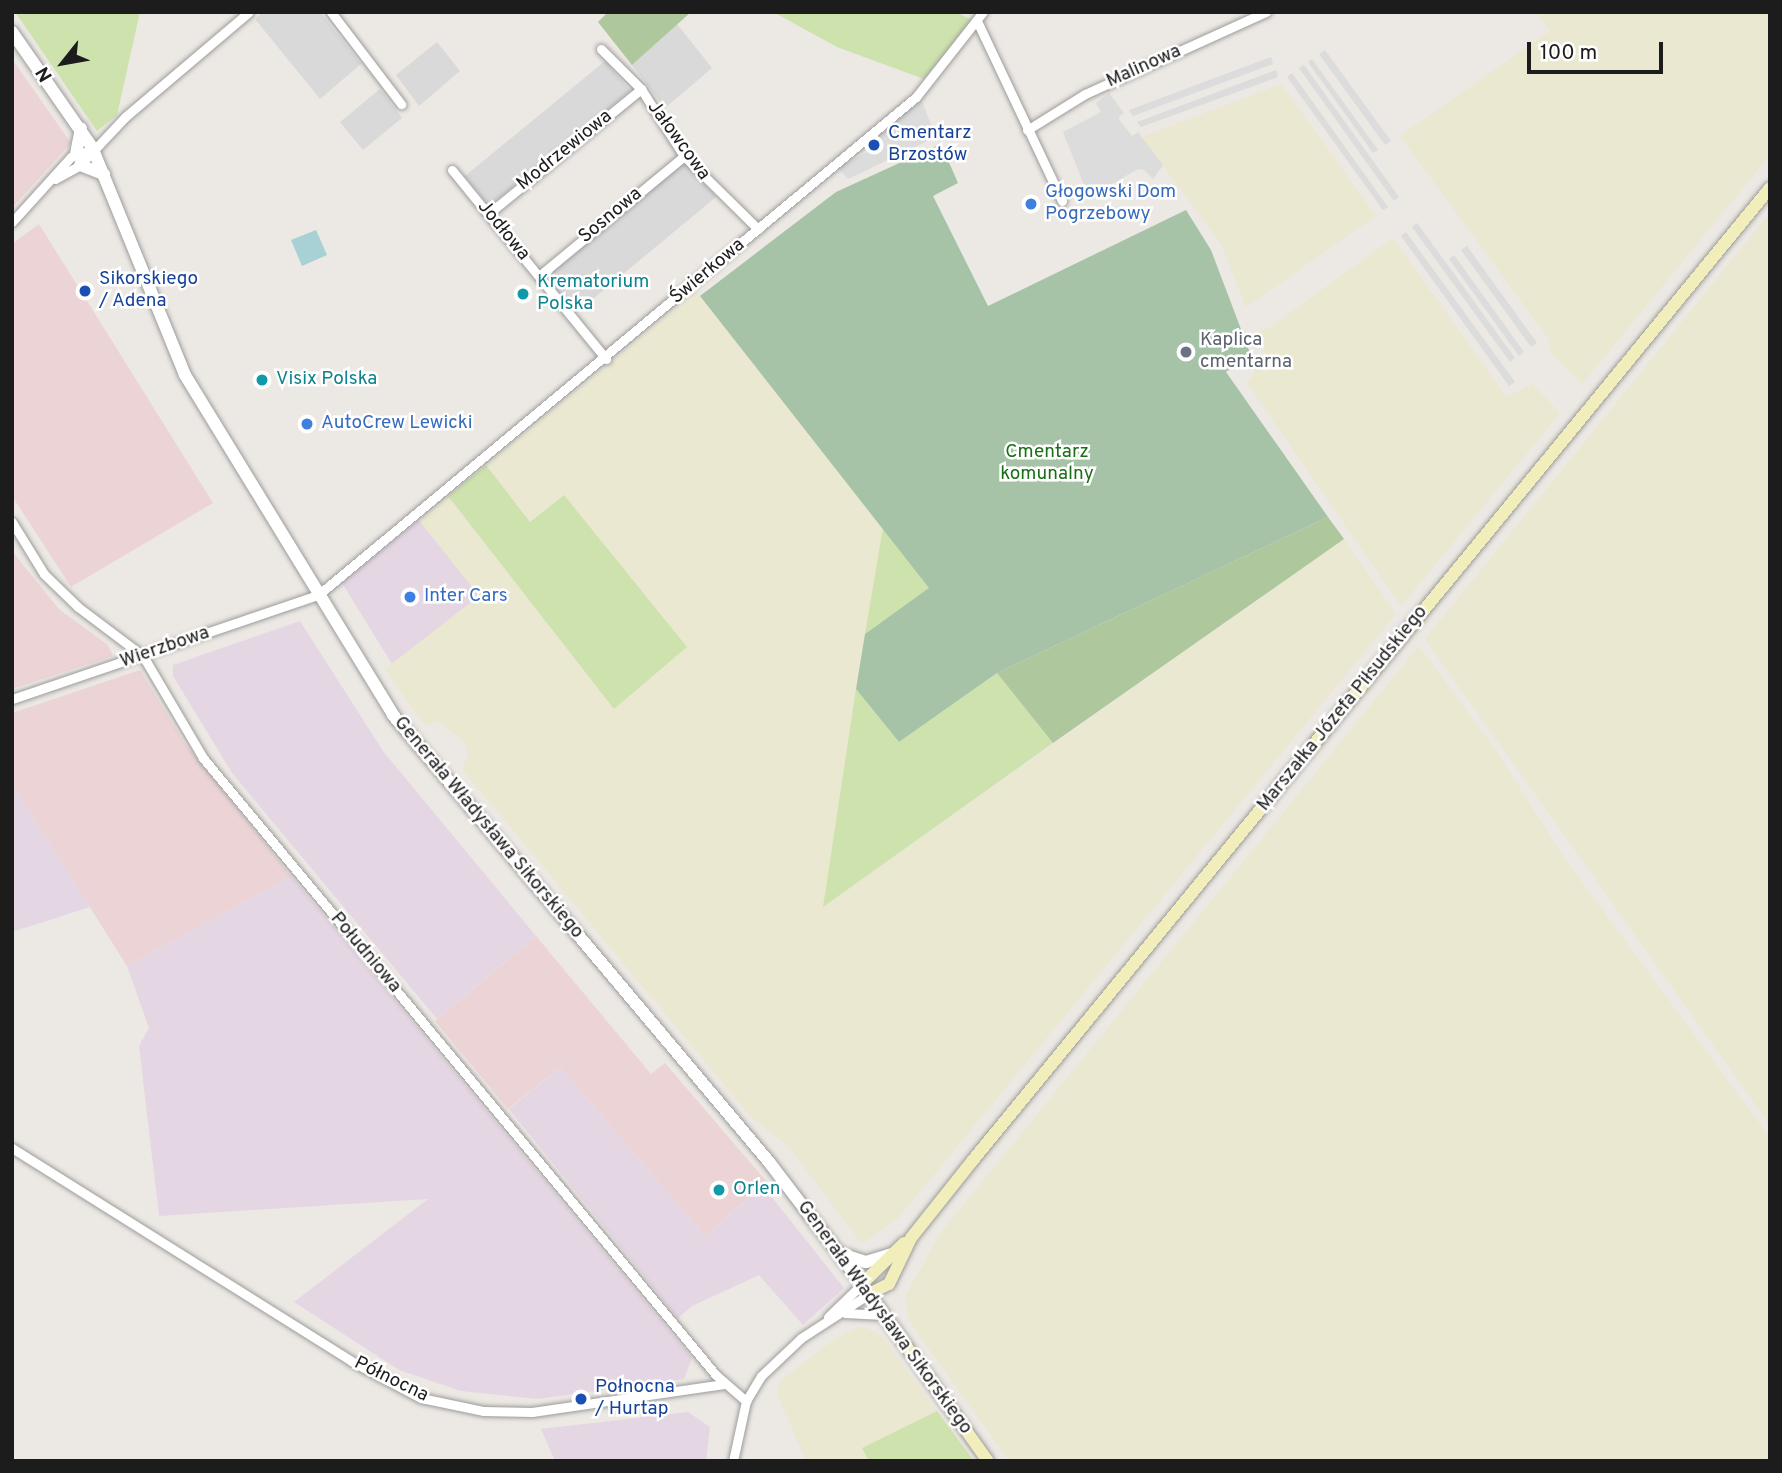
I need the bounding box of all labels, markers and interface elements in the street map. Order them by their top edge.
north arrow [28,28,98,98]
scale bar [1530,28,1666,72]
street label: Malinowa [1103,40,1185,94]
text: 100 m [1540,40,1597,67]
text: N [31,62,59,86]
street label: Jałowcowa [642,97,714,185]
street label: Modrzewiowa [513,106,617,196]
place label: Cmentarz Brzostów [888,123,972,167]
marker: Cmentarz Brzostów [866,137,882,153]
place label: Głogowski Dom Pogrzebowy [1045,182,1176,226]
street label: Sosnowa [575,183,647,249]
street label: Jodłowa [472,196,534,266]
marker: Głogowski Dom Pogrzebowy [1023,196,1039,212]
street label: Świerkowa [666,234,750,310]
place label: Sikorskiego / Adena [99,269,198,313]
place label: Krematorium Polska [537,272,649,316]
marker: Sikorskiego / Adena [77,283,93,299]
marker: Krematorium Polska [515,286,531,302]
place label: Kaplica cmentarna [1200,330,1292,374]
marker: Kaplica cmentarna [1178,344,1194,360]
place label: Visix Polska [276,369,377,391]
marker: Visix Polska [254,372,270,388]
place label: AutoCrew Lewicki [321,413,473,435]
marker: AutoCrew Lewicki [299,416,315,432]
park label: Cmentarz komunalny [1000,442,1094,486]
place label: Inter Cars [424,586,508,608]
marker: Inter Cars [402,589,418,605]
street label: Marszałka Józefa Piłsudskiego [1253,602,1433,816]
street label: Wierzbowa [117,622,213,674]
street label: Generała Władysława Sikorskiego [388,712,588,944]
street label: Południowa [325,908,405,998]
place label: Orlen [733,1179,780,1201]
marker: Orlen [711,1182,727,1198]
street label: Generała Władysława Sikorskiego [791,1197,977,1439]
street label: Północna [350,1352,432,1408]
place label: Połnocna / Hurtap [595,1377,675,1421]
marker: Połnocna / Hurtap [573,1391,589,1407]

